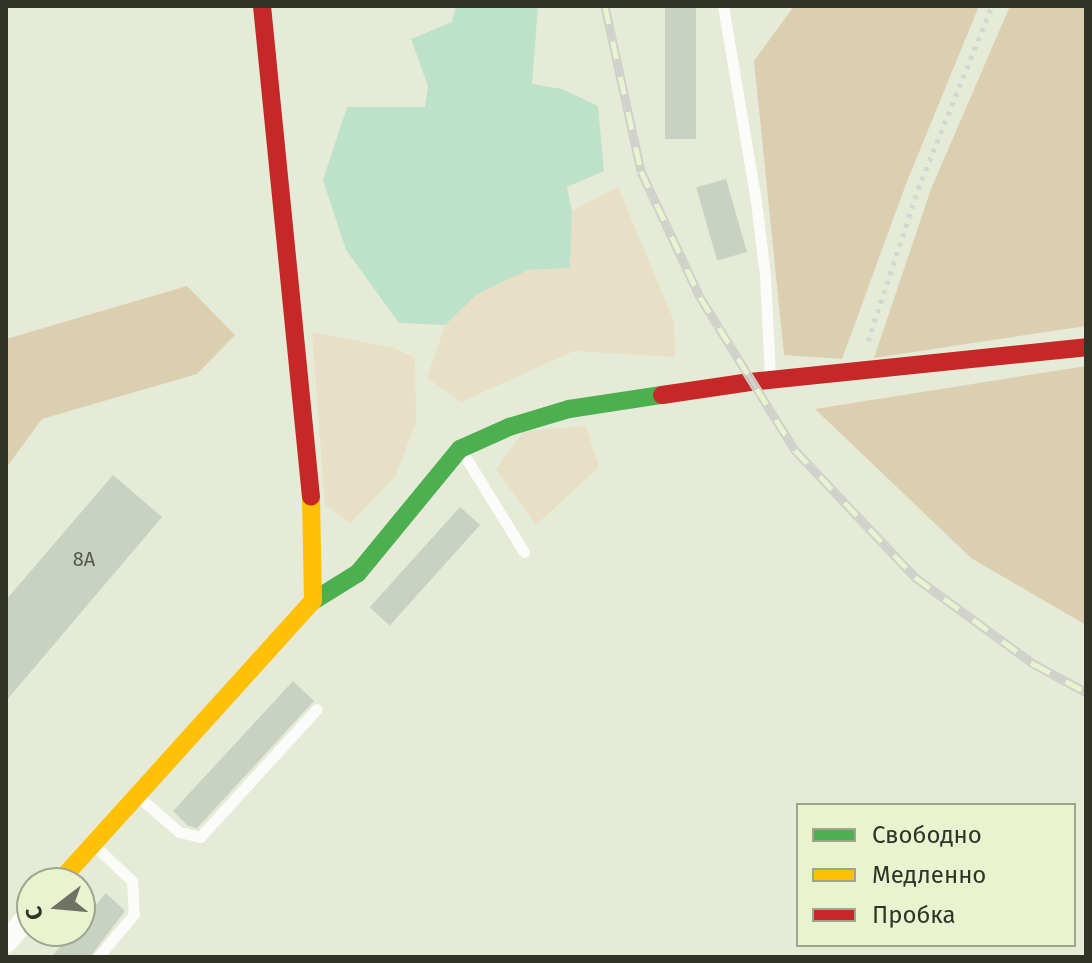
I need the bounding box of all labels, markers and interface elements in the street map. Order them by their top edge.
house number: 8А [73,547,95,571]
legend [796,803,1076,947]
text: Свободно [872,821,982,849]
text: Медленно [872,861,986,889]
north arrow [16,867,96,947]
text: Пробка [872,901,956,929]
text: С [20,903,49,923]

